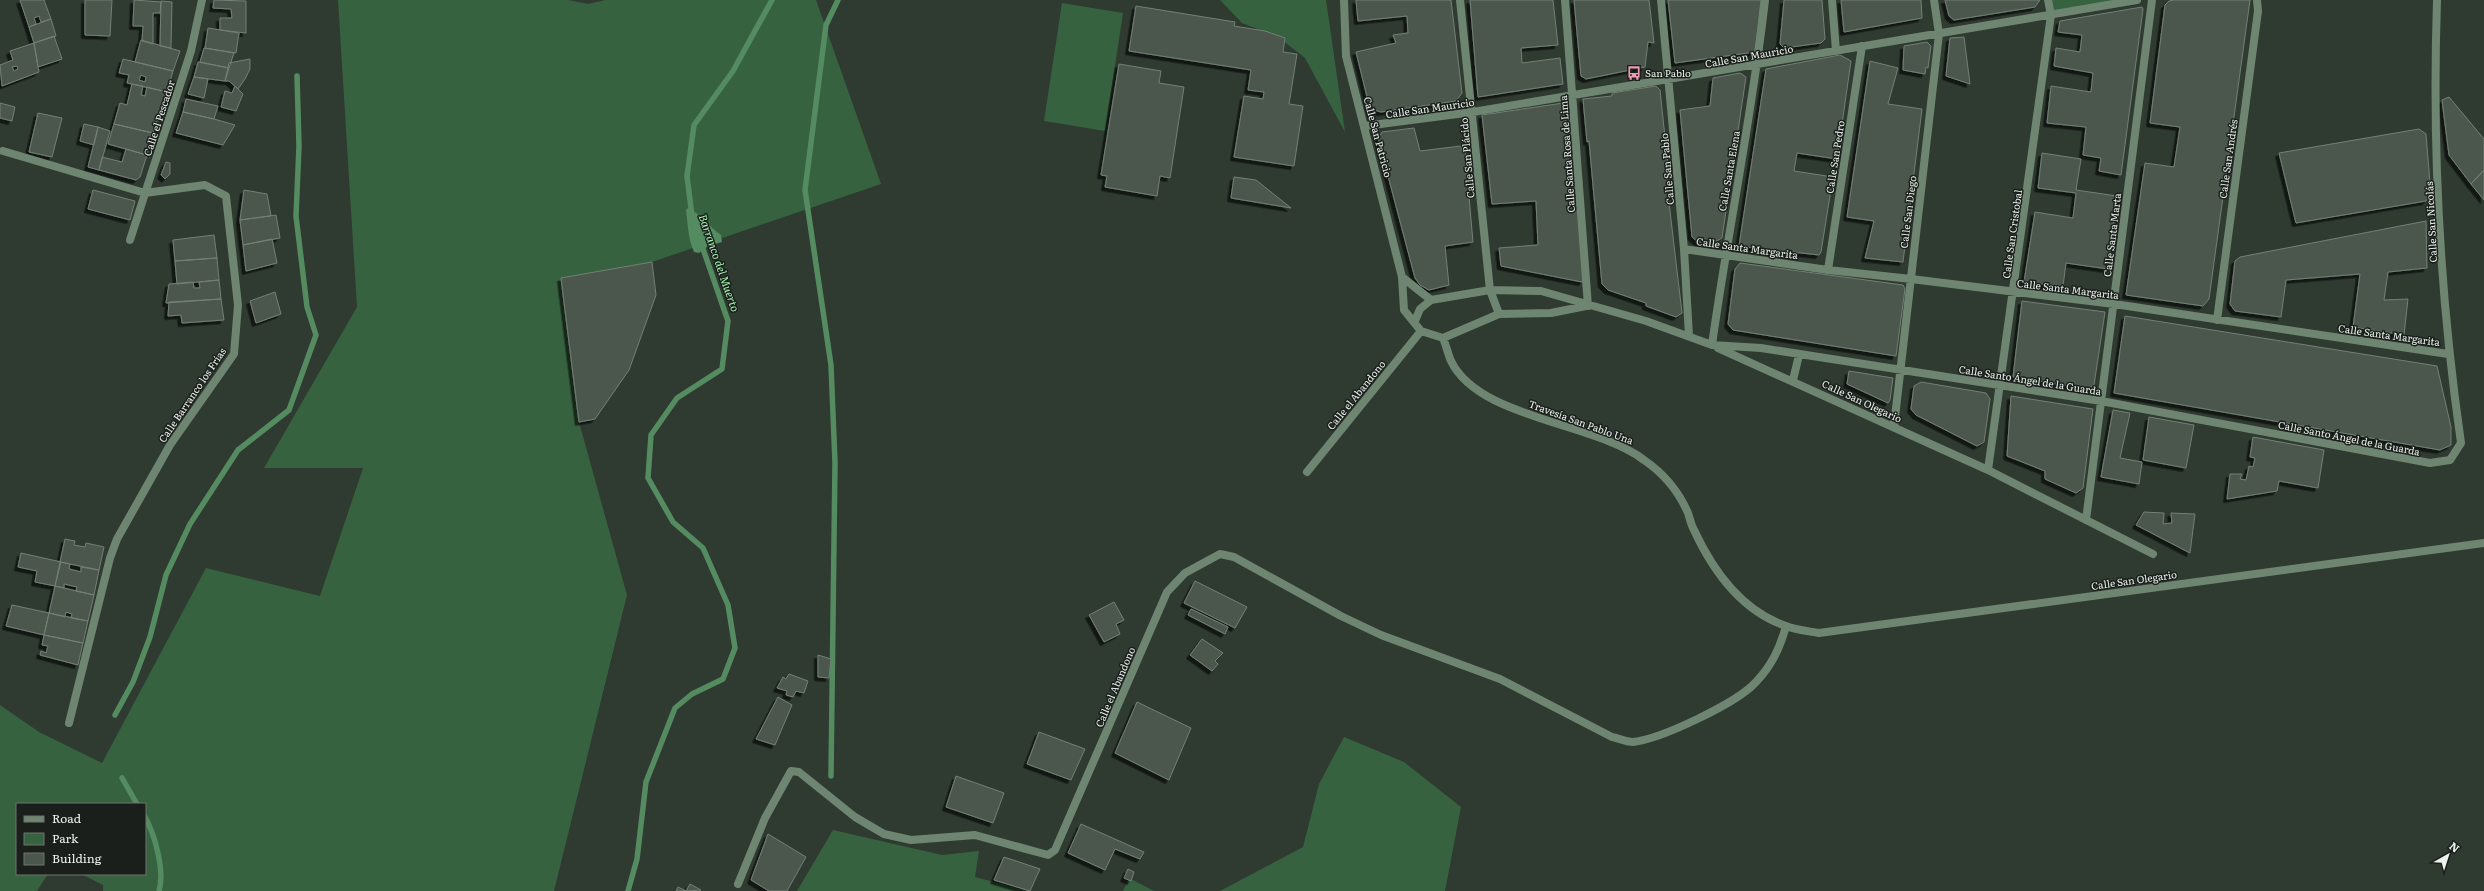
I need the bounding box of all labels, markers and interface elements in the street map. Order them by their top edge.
street label: Calle San Mauricio [1704,40,1794,71]
bus stop icon: San Pablo [1626,65,1642,81]
place label: San Pablo [1645,65,1691,80]
street label: Calle el Pescador [139,78,178,158]
street label: Calle San Mauricio [1385,94,1475,121]
street label: Calle Santa Rosa de Lima [1555,94,1578,213]
street label: Calle San Patricio [1360,95,1397,179]
street label: Calle San Plácido [1455,117,1477,199]
street label: Calle San Andrés [2215,118,2241,200]
street label: Calle San Pedro [1821,119,1848,194]
street label: Calle Santa Elena [1714,129,1743,212]
street label: Calle San Pablo [1656,132,1677,206]
street label: Calle San Diego [1896,175,1919,249]
street label: Calle San Nicolás [2421,181,2440,263]
street label: Calle San Cristobal [1998,188,2025,279]
street label: Calle Santa Marta [2099,192,2124,278]
water label: Barranco del Muerto [696,212,744,314]
street label: Calle Santa Margarita [1695,233,1800,262]
street label: Calle Santa Margarita [2016,275,2120,302]
street label: Calle Santa Margarita [2337,320,2442,349]
street label: Calle Barranco los Frías [154,344,229,445]
street label: Calle el Abandono [1323,357,1389,433]
street label: Calle Santo Ángel de la Guarda [1958,361,2103,398]
street label: Calle San Olegario [1820,375,1905,426]
street label: Travesía San Pablo Una [1527,396,1636,448]
street label: Calle Santo Ángel de la Guarda [2277,416,2422,459]
street label: Calle San Olegario [2090,566,2178,593]
street label: Calle el Abandono [1091,644,1138,729]
legend [16,803,146,875]
text: Road [52,809,82,827]
text: Park [52,829,79,847]
north arrow [2428,835,2468,875]
text: N [2446,837,2464,856]
text: Building [52,849,102,867]

